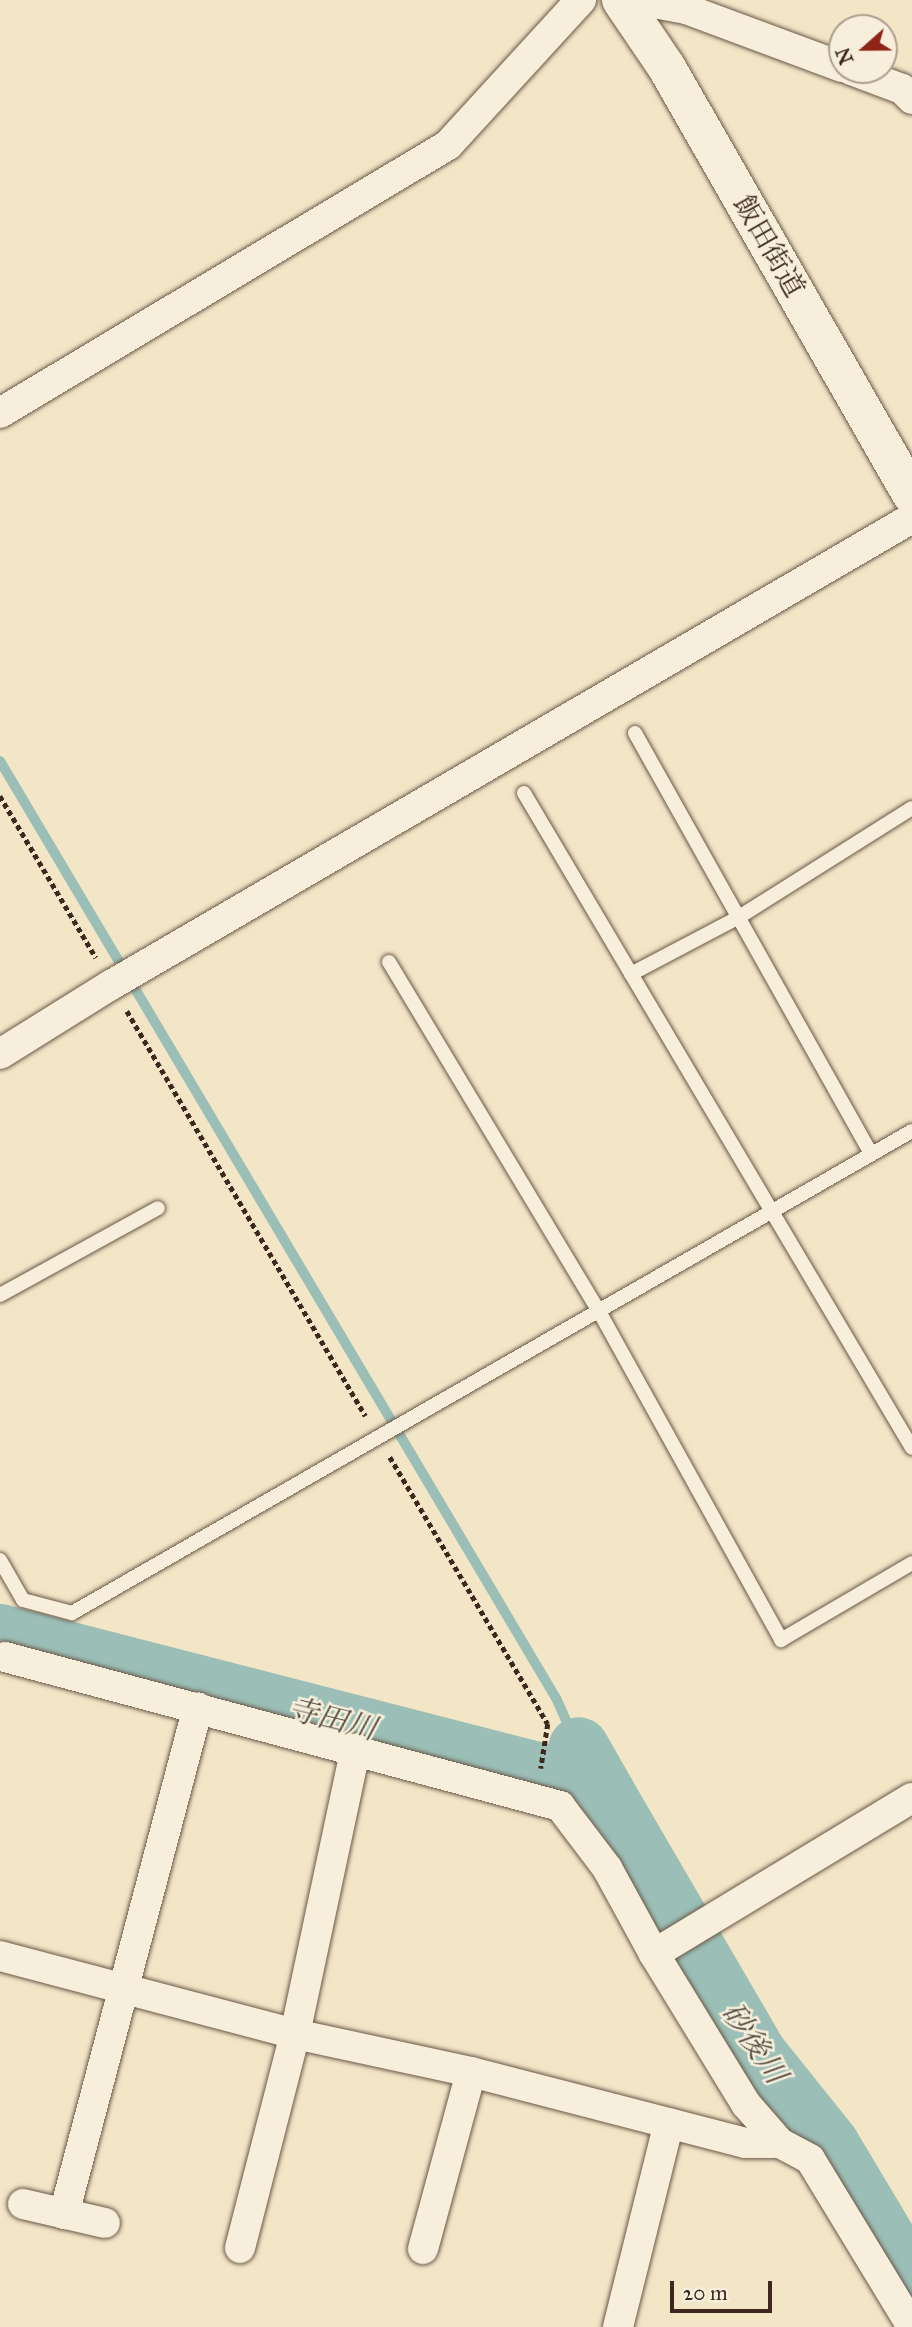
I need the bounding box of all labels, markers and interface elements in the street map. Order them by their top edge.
north arrow [828,14,898,84]
text: N [831,44,858,68]
street label: 飯田街道 [726,189,812,303]
water label: 寺田川 [284,1691,380,1747]
water label: 砂後川 [714,1996,794,2090]
scale bar [674,2268,776,2312]
text: 20 m [683,2280,728,2306]

